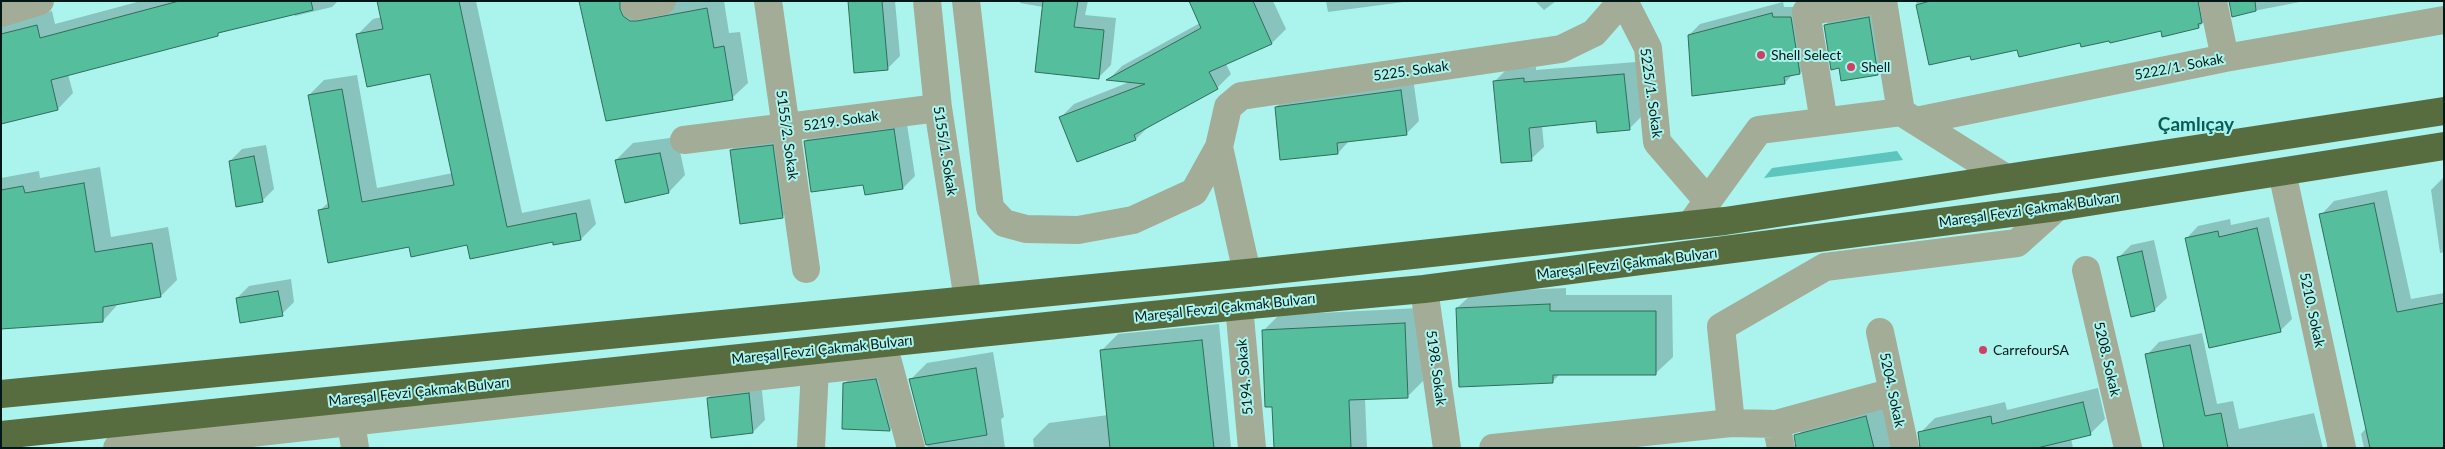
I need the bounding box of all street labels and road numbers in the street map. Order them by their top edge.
street label: 5225/1. Sokak [1636,47,1666,139]
street label: 5222/1. Sokak [2133,50,2225,84]
street label: 5225. Sokak [1372,57,1450,85]
street label: 5155/2. Sokak [772,89,802,181]
street label: 5155/1. Sokak [930,105,960,197]
street label: 5219. Sokak [802,107,880,135]
street label: Mareşal Fevzi Çakmak Bulvarı [1938,189,2120,231]
street label: Mareşal Fevzi Çakmak Bulvarı [1536,245,1718,283]
street label: 5210. Sokak [2296,271,2328,349]
street label: Mareşal Fevzi Çakmak Bulvarı [1134,290,1316,326]
street label: 5208. Sokak [2090,320,2124,398]
street label: 5198. Sokak [1422,329,1450,407]
street label: Mareşal Fevzi Çakmak Bulvarı [731,332,913,368]
street label: 5194. Sokak [1233,338,1257,416]
street label: 5204. Sokak [1876,351,1908,429]
street label: Mareşal Fevzi Çakmak Bulvarı [328,374,510,410]

